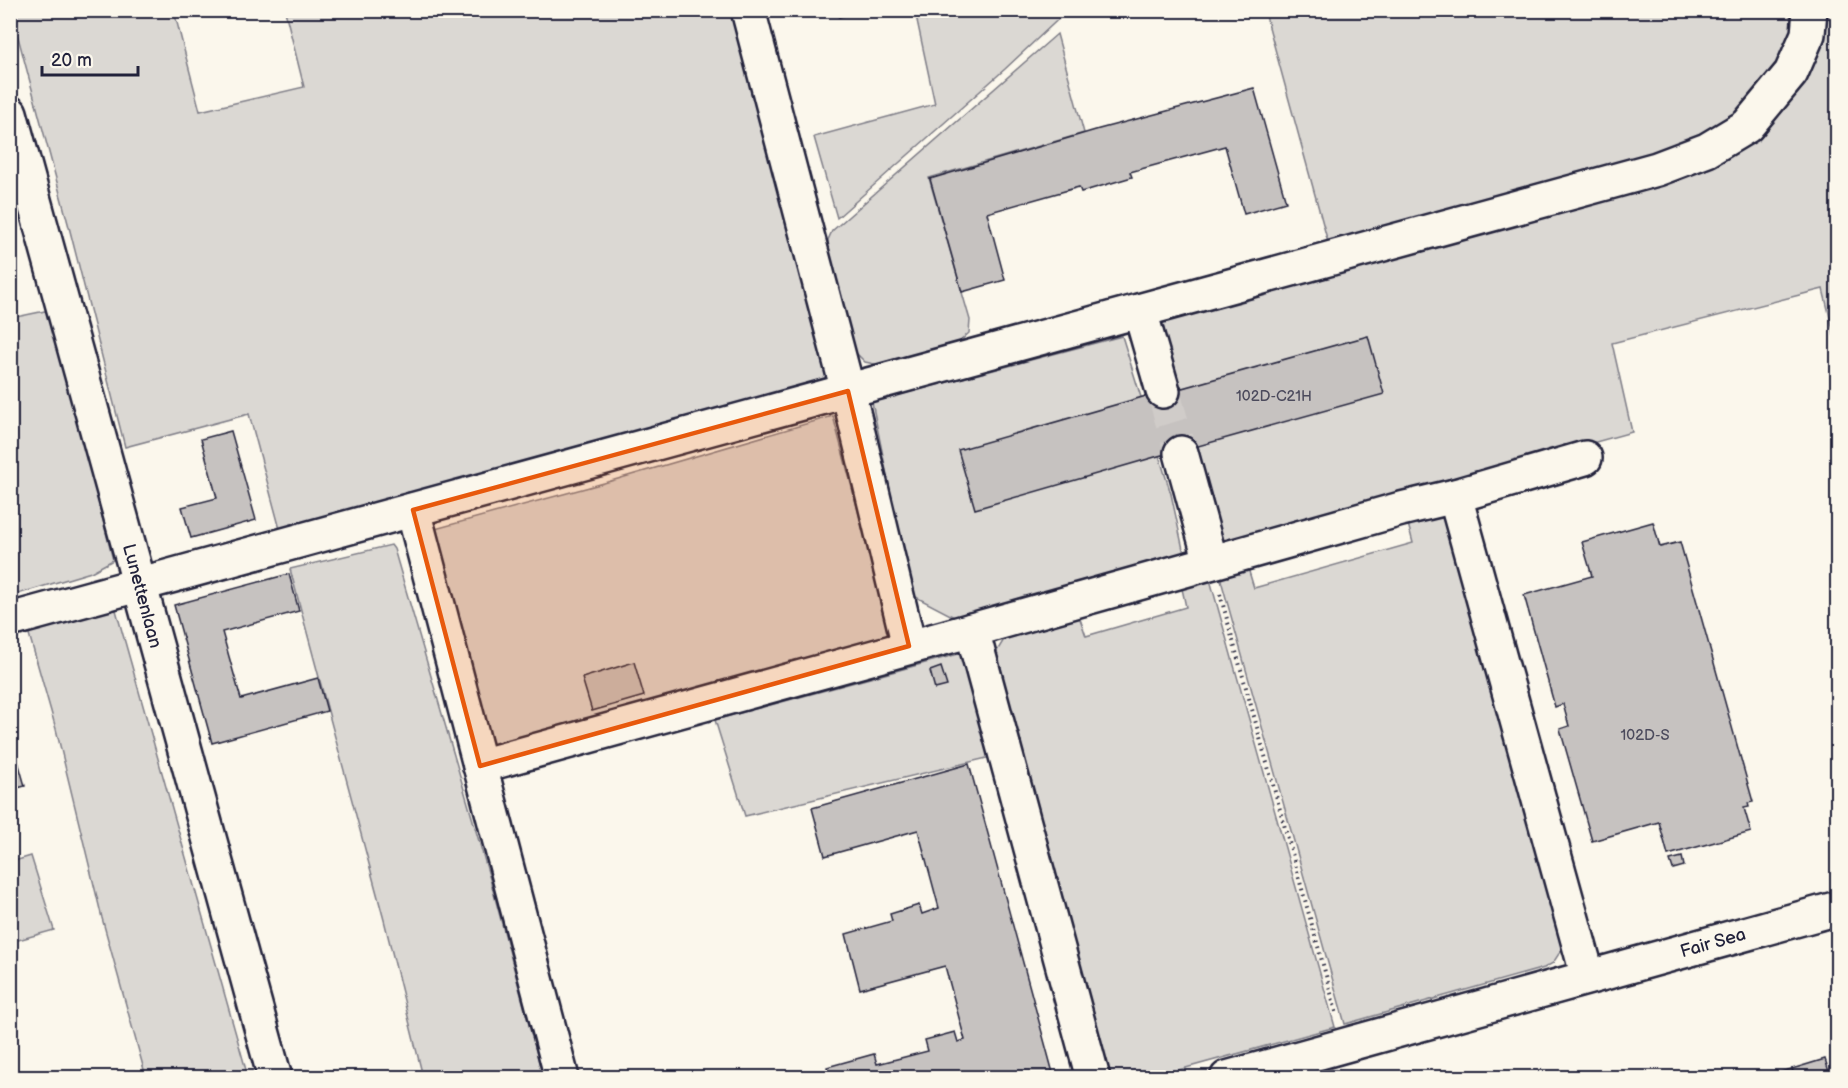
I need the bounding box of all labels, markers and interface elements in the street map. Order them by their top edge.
scale bar [42,39,138,77]
text: 20 m [51,50,92,71]
house number: 102D-C21H [1236,387,1312,406]
street label: Lunettenlaan [118,542,166,650]
house number: 102D-S [1621,726,1669,745]
street label: Fair Sea [1678,924,1748,962]

